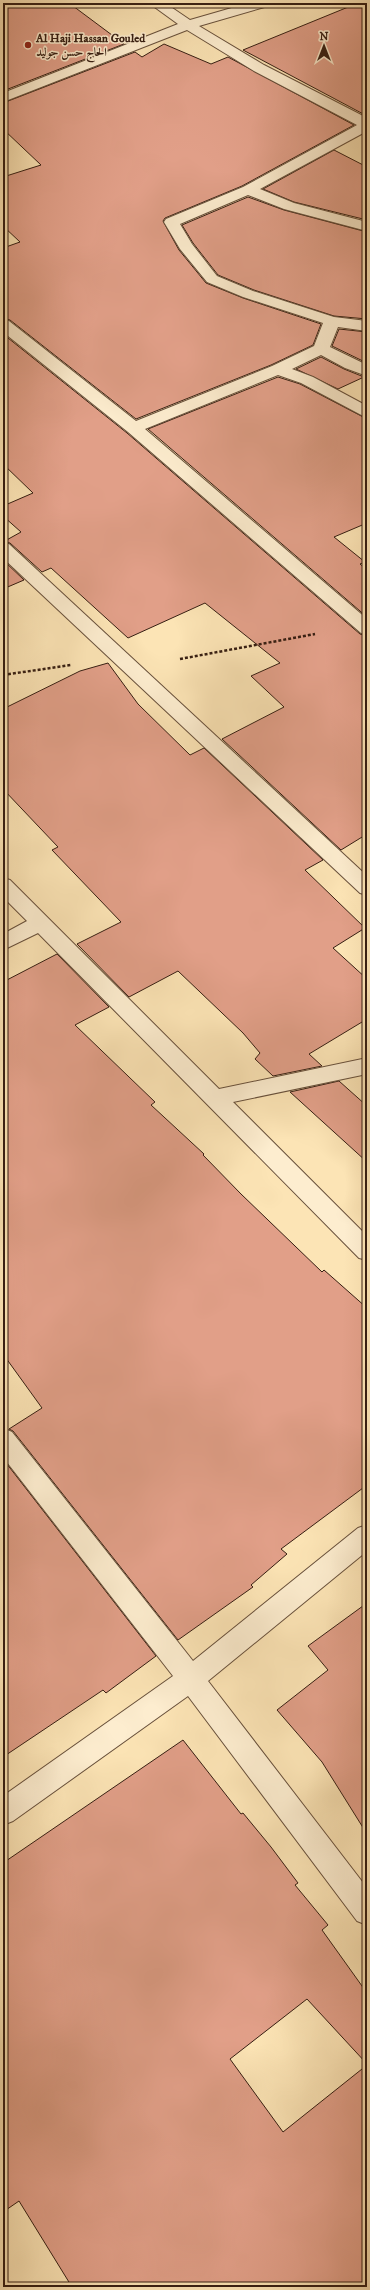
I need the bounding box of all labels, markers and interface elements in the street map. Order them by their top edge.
north arrow [304,26,344,66]
text: N [319,30,329,44]
place label: Al Haji Hassan Gouled الحاج حسن جوليد [35,31,146,63]
marker: Al Haji Hassan Gouled الحاج حسن جوليد [23,40,33,50]

